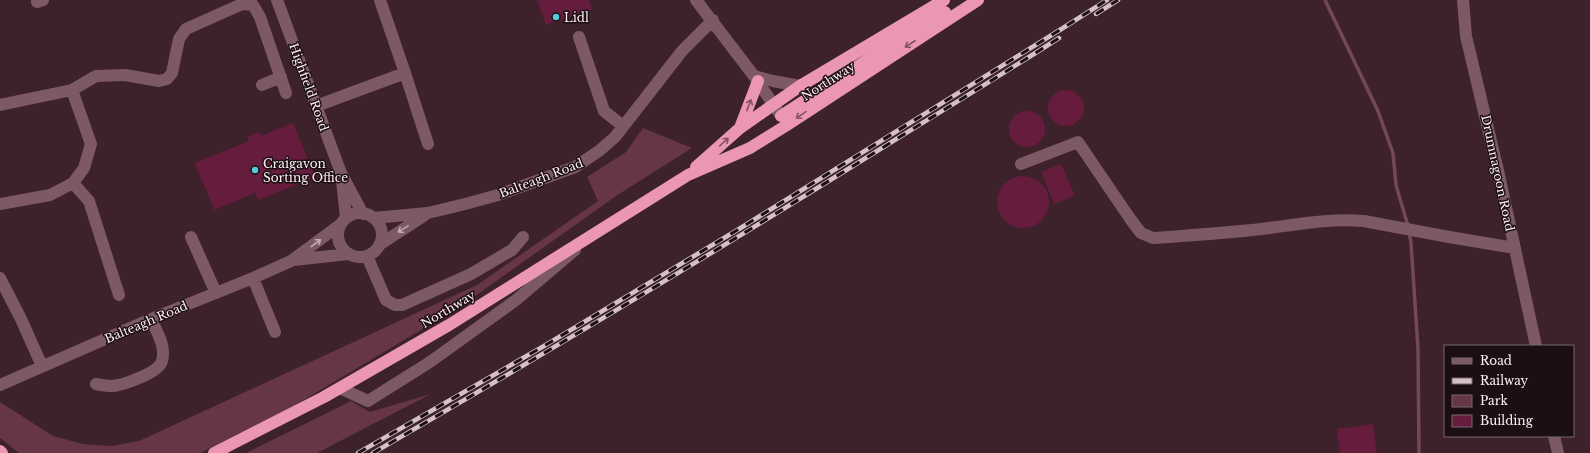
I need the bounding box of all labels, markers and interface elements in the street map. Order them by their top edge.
place label: Lidl [564,10,589,25]
marker: Lidl [551,12,561,22]
street label: Highfield Road [286,41,332,133]
one-way arrow [904,41,916,49]
street label: Northway [798,58,858,104]
one-way arrow [746,99,754,111]
one-way arrow [796,111,807,119]
street label: Drumnagoon Road [1478,113,1518,233]
one-way arrow [719,138,729,147]
street label: Balteagh Road [497,155,585,201]
place label: Craigavon Sorting Office [263,156,348,185]
marker: Craigavon Sorting Office [250,165,260,175]
one-way arrow [397,225,409,233]
one-way arrow [311,238,322,247]
street label: Northway [418,287,478,331]
street label: Balteagh Road [102,298,190,346]
legend [1444,345,1574,437]
text: Road [1480,353,1512,368]
text: Railway [1480,373,1529,388]
text: Park [1480,393,1508,408]
text: Building [1480,413,1534,428]

